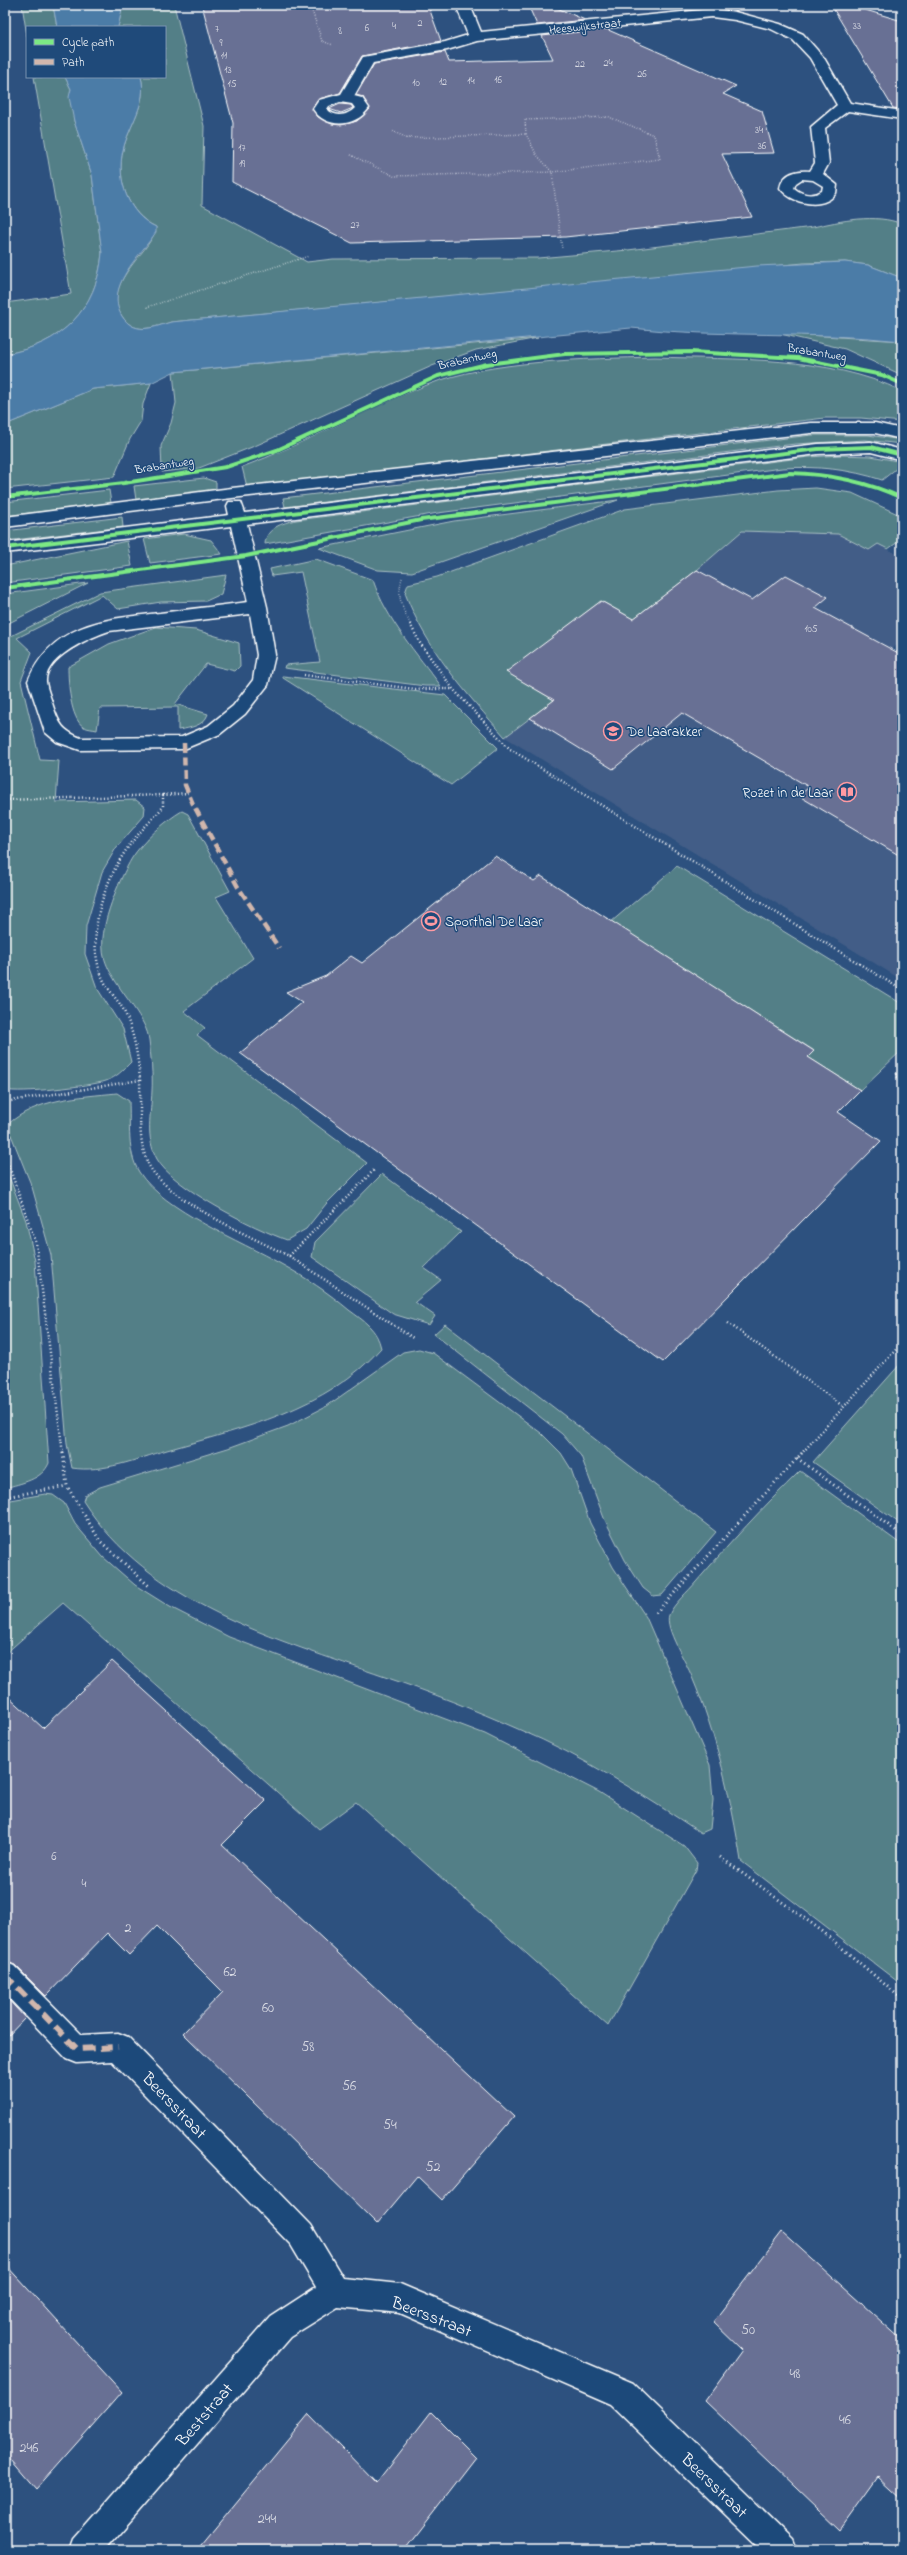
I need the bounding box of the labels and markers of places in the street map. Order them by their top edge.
school or university icon: De Laarakker [602,720,624,742]
place label: De Laarakker [626,722,703,743]
library icon: Rozet in de Laar [836,781,858,803]
place label: Rozet in de Laar [742,783,834,804]
sports icon: Sporthal De Laar [420,910,442,932]
place label: Sporthal De Laar [445,912,543,933]

